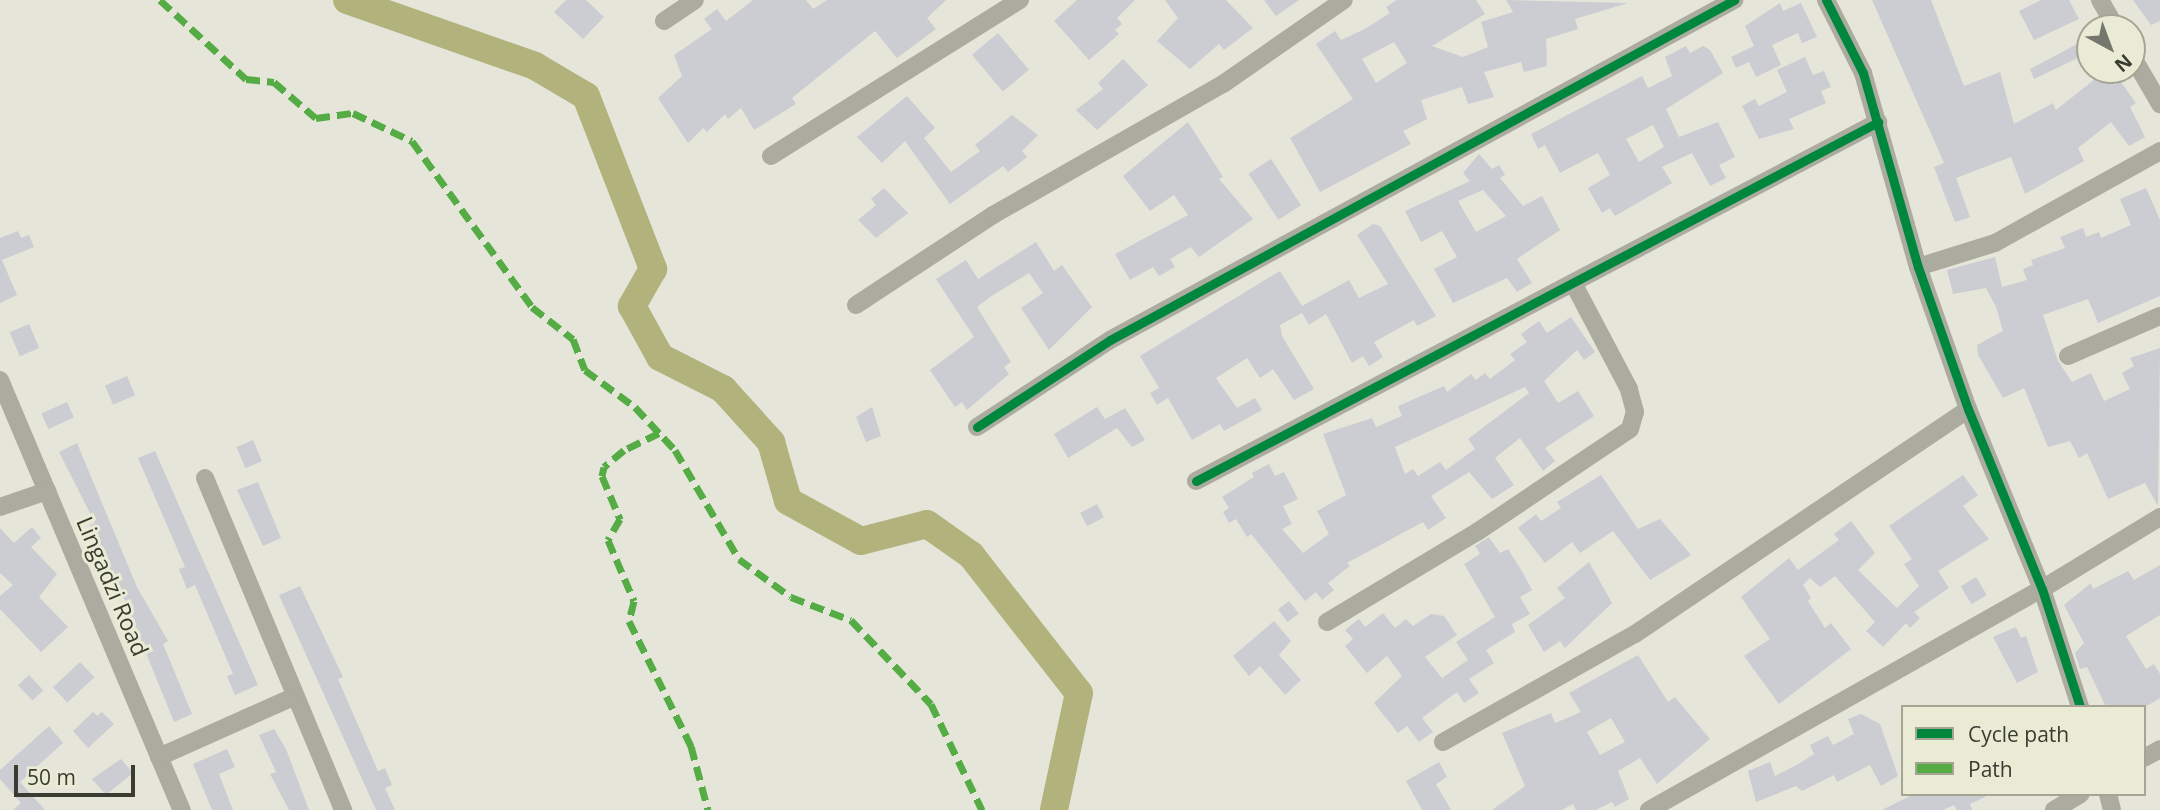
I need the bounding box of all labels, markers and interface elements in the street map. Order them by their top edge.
north arrow [2076,14,2146,84]
text: N [2109,48,2138,78]
street label: Lingadzi Road [71,512,155,660]
legend [1901,705,2146,796]
text: Cycle path [1968,720,2069,748]
scale bar [18,750,138,794]
text: Path [1968,755,2013,783]
text: 50 m [27,763,76,791]

